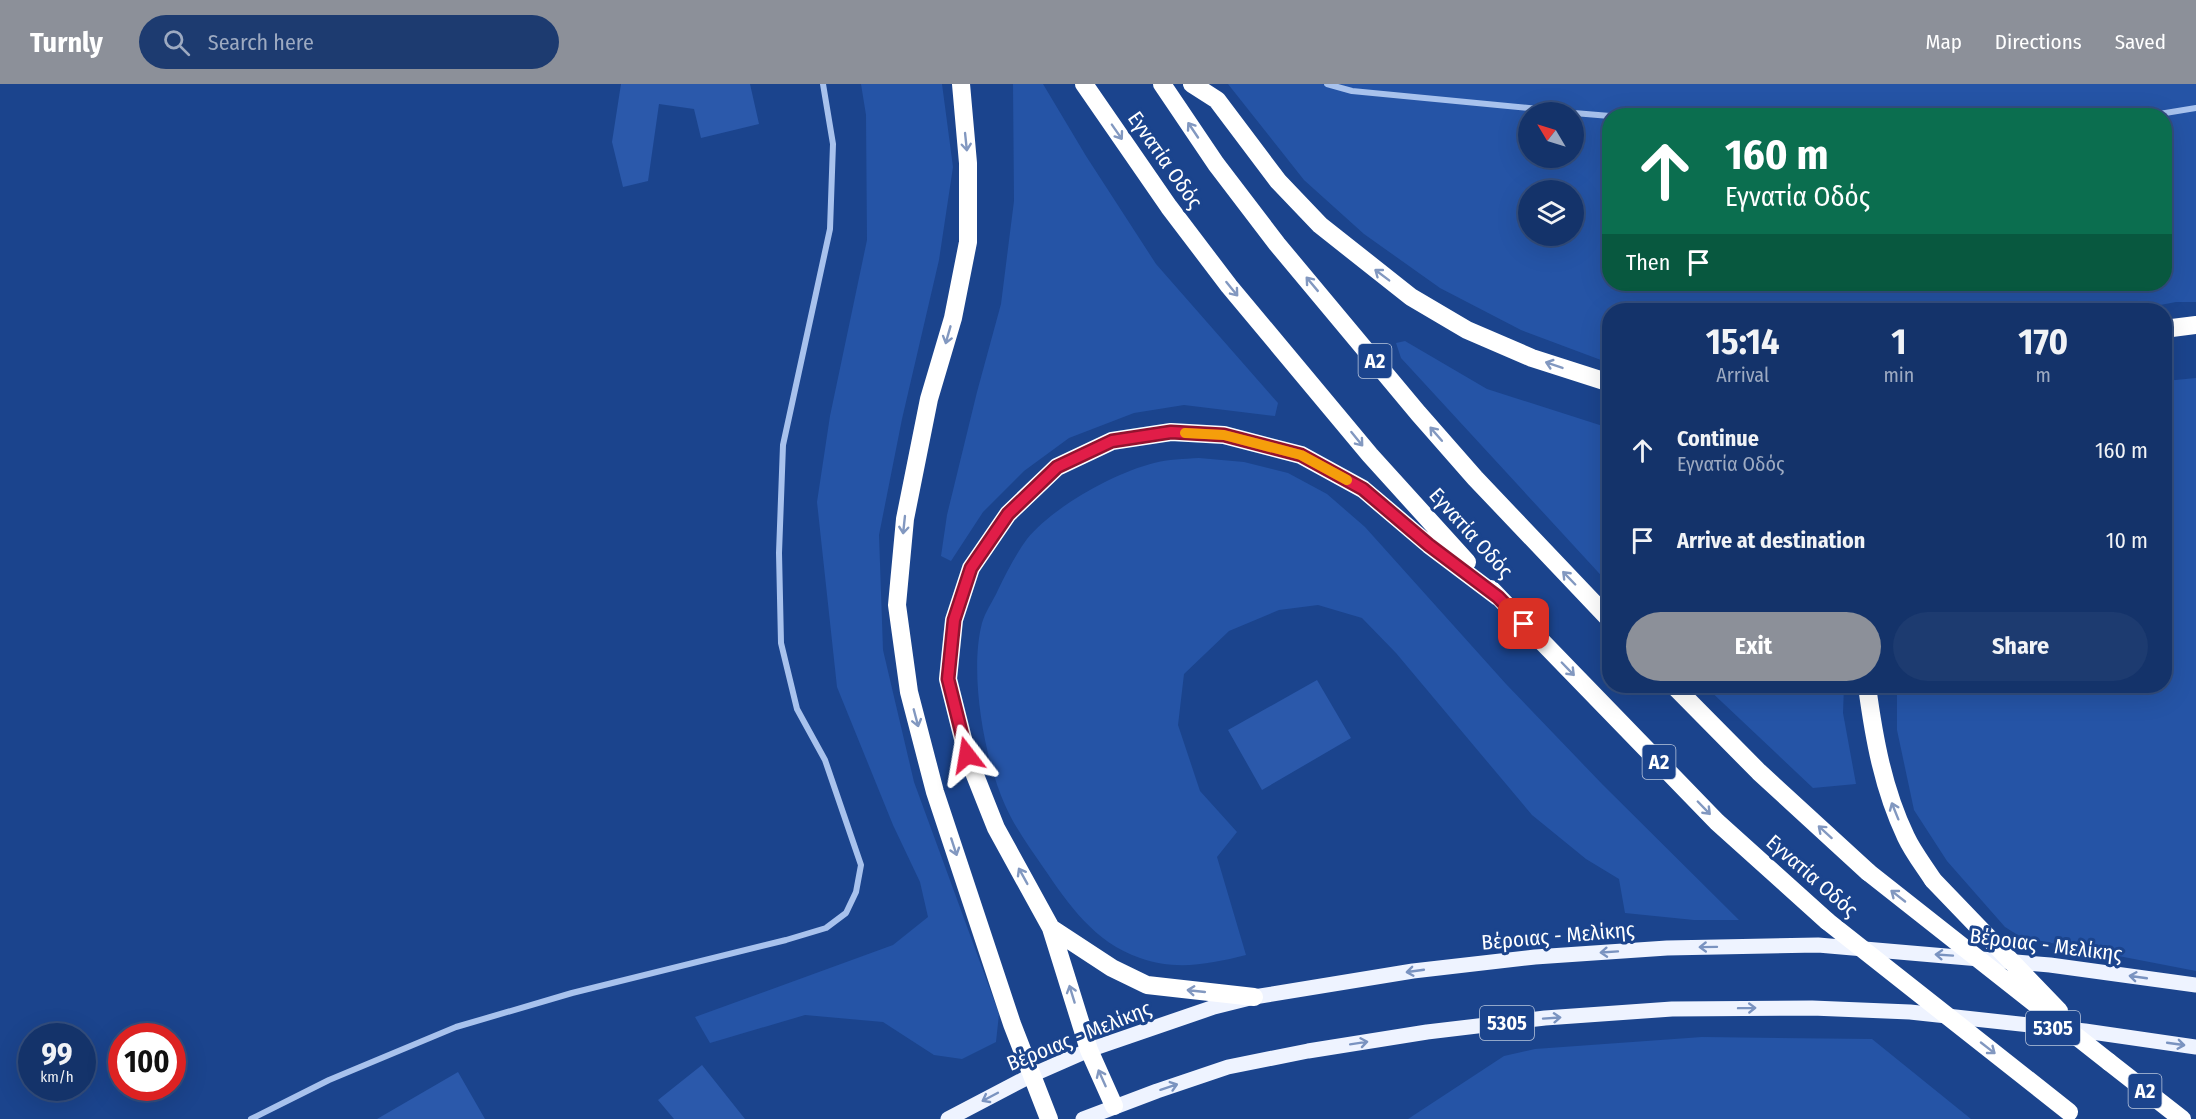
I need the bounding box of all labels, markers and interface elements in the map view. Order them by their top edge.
search box [139,15,559,69]
text: Turnly [30,26,103,59]
icon: search [160,26,193,59]
text: Search here [208,29,314,56]
text: Map [1925,29,1962,55]
text: Directions [1995,29,2082,55]
text: Saved [2115,29,2166,55]
north arrow [1518,102,1584,168]
map controls [1518,102,1584,246]
street label: Εγνατία Οδός [1122,106,1208,214]
one-way arrow [1187,122,1199,139]
one-way arrow [1111,124,1123,140]
text: 160 m [1725,130,1828,180]
one-way arrow [961,132,972,152]
icon: ahead [1626,132,1704,210]
button: layers [1518,180,1584,246]
text: Εγνατία Οδός [1725,181,1870,213]
icon: arrive [1682,246,1715,279]
text: Then [1626,249,1670,276]
one-way arrow [1374,269,1390,282]
one-way arrow [1305,277,1319,292]
one-way arrow [1226,281,1239,297]
text: 15:14 [1706,320,1780,364]
text: 1 [1891,320,1906,364]
text: 170 [2018,320,2068,364]
one-way arrow [942,325,953,344]
road number: Α2 [1358,344,1392,378]
one-way arrow [1545,359,1564,370]
text: Arrival [1716,363,1769,387]
text: min [1883,363,1914,387]
text: m [2035,363,2051,387]
text: Continue [1677,425,1759,452]
one-way arrow [1430,427,1444,443]
one-way arrow [1350,431,1363,447]
icon: ahead [1626,434,1659,467]
text: 160 m [2095,437,2148,464]
text: Εγνατία Οδός [1677,452,1784,476]
street label: Εγνατία Οδός [1424,482,1518,584]
one-way arrow [899,514,910,534]
icon: arrive [1626,524,1659,557]
text: Arrive at destination [1677,527,1865,554]
text: 10 m [2106,527,2148,554]
one-way arrow [1561,570,1576,585]
pin [1498,598,1549,649]
icon: arrive [1507,607,1540,640]
button: Exit [1626,612,1881,681]
button: Share [1893,612,2148,681]
one-way arrow [1560,662,1575,677]
one-way arrow [911,708,922,727]
position arrow [935,723,999,787]
road number: Α2 [1642,745,1676,779]
one-way arrow [1697,801,1712,816]
one-way arrow [1889,802,1900,821]
one-way arrow [1817,825,1832,839]
street label: Εγνατία Οδός [1761,829,1863,923]
one-way arrow [949,837,960,856]
one-way arrow [1017,868,1028,886]
one-way arrow [1890,889,1906,902]
street label: Βέροιας - Μελίκης [1480,916,1636,956]
street label: Βέροιας - Μελίκης [1968,923,2124,967]
one-way arrow [1698,941,1718,953]
one-way arrow [1599,947,1619,958]
one-way arrow [1935,949,1955,960]
one-way arrow [1405,966,1425,977]
one-way arrow [2129,971,2148,982]
one-way arrow [1066,985,1077,1004]
one-way arrow [1186,985,1206,996]
street label: Βέροιας - Μελίκης [1003,995,1155,1077]
one-way arrow [1736,1002,1756,1014]
road number: 5305 [1480,1006,1534,1040]
road number: 5305 [2026,1011,2080,1045]
one-way arrow [1542,1012,1561,1023]
speed limit sign: 100 [108,1023,186,1101]
text: 99 [41,1037,73,1073]
one-way arrow [1348,1037,1368,1048]
one-way arrow [2166,1038,2186,1049]
one-way arrow [1980,1042,1996,1055]
text: km/h [40,1068,74,1086]
one-way arrow [1095,1069,1106,1087]
road number: Α2 [2128,1074,2162,1108]
one-way arrow [1159,1080,1178,1091]
one-way arrow [981,1092,999,1103]

